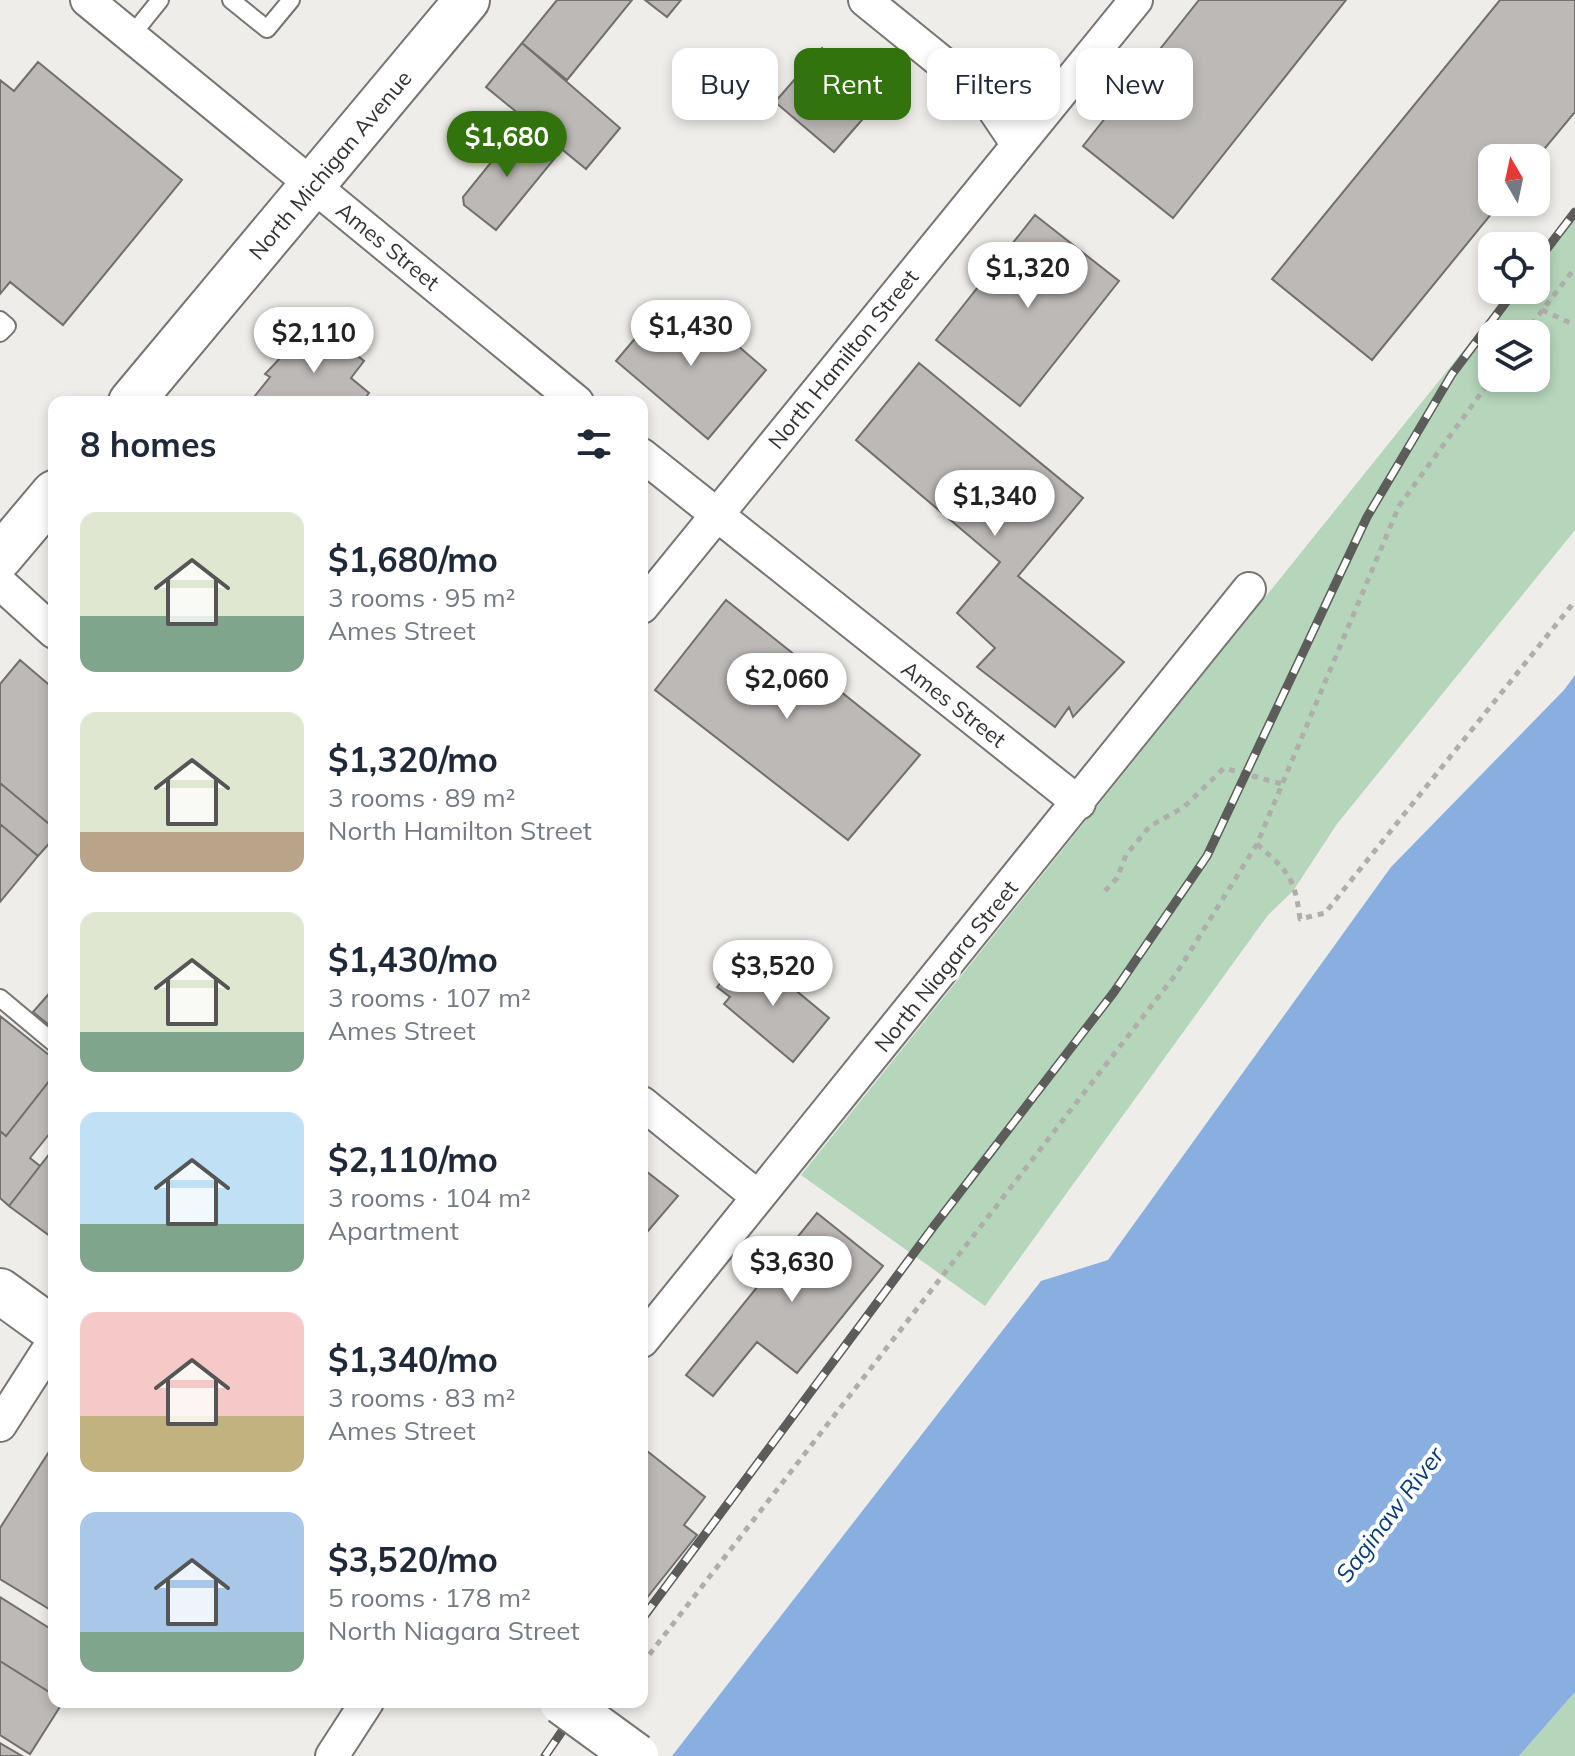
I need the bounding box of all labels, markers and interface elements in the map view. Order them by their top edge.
chip: Buy [672,48,778,120]
chip: Rent [794,48,911,120]
chip: Filters [927,48,1060,120]
chip: New [1076,48,1193,120]
street label: North Michigan Avenue [243,65,417,265]
pin: $1,680 [442,111,572,179]
text: $1,680 [465,120,549,153]
north arrow [1478,144,1550,216]
map controls [1478,144,1550,392]
street label: Ames Street [331,196,446,296]
button: locate [1478,232,1550,304]
pin: $1,320 [963,242,1093,310]
text: $1,320 [986,251,1070,284]
street label: North Hamilton Street [762,263,924,455]
pin: $1,430 [626,300,756,368]
pin: $2,110 [249,307,379,375]
text: $1,430 [649,309,733,342]
text: $2,110 [272,316,356,349]
button: layers [1478,320,1550,392]
icon: filters [572,422,616,466]
text: 8 homes [80,423,217,466]
pin: $1,340 [930,470,1060,538]
text: $1,340 [953,479,1037,512]
text: $1,680/mo [328,538,498,581]
icon: home [144,544,240,640]
text: 3 rooms · 95 m² [328,581,515,614]
text: Ames Street [328,614,476,647]
pin: $2,060 [722,653,852,721]
street label: Ames Street [896,655,1012,754]
text: $2,060 [745,662,829,695]
text: $1,320/mo [328,738,498,781]
icon: home [144,744,240,840]
text: 3 rooms · 89 m² [328,781,515,814]
text: North Hamilton Street [328,814,592,847]
street label: North Niagara Street [868,874,1024,1058]
text: $1,430/mo [328,938,498,981]
pin: $3,520 [708,940,838,1008]
icon: home [144,944,240,1040]
text: $3,520 [731,949,815,982]
text: 3 rooms · 107 m² [328,981,531,1014]
text: Ames Street [328,1014,476,1047]
text: $2,110/mo [328,1138,498,1181]
icon: home [144,1144,240,1240]
text: 3 rooms · 104 m² [328,1181,531,1214]
text: Apartment [328,1214,459,1247]
pin: $3,630 [727,1236,857,1304]
text: $3,630 [750,1245,834,1278]
text: $1,340/mo [328,1338,498,1381]
icon: home [144,1344,240,1440]
text: 3 rooms · 83 m² [328,1381,515,1414]
text: Ames Street [328,1414,476,1447]
water label: Saginaw River [1329,1440,1451,1588]
text: $3,520/mo [328,1538,498,1581]
icon: home [144,1544,240,1640]
text: 5 rooms · 178 m² [328,1581,531,1614]
text: North Niagara Street [328,1614,580,1647]

